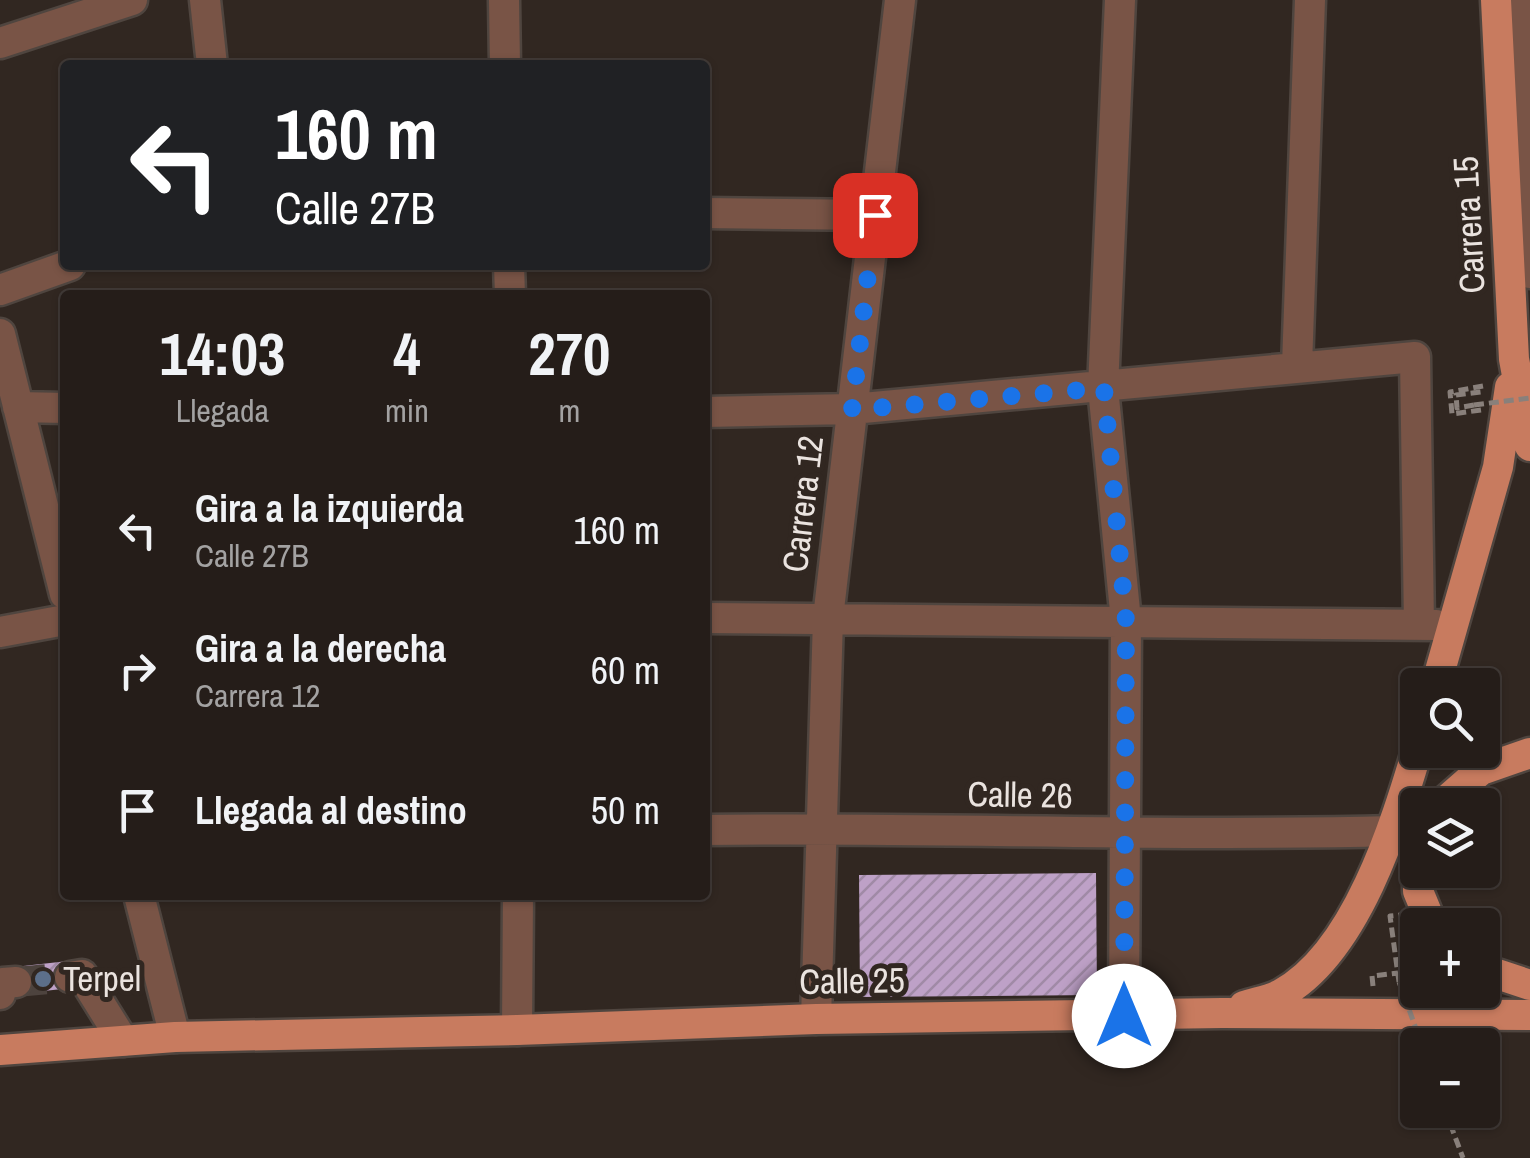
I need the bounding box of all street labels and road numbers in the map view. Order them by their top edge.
street label: Carrera 15 [1441,155,1496,295]
street label: Carrera 12 [771,433,834,575]
street label: Calle 26 [967,770,1073,819]
street label: Calle 25 [799,956,905,1005]

